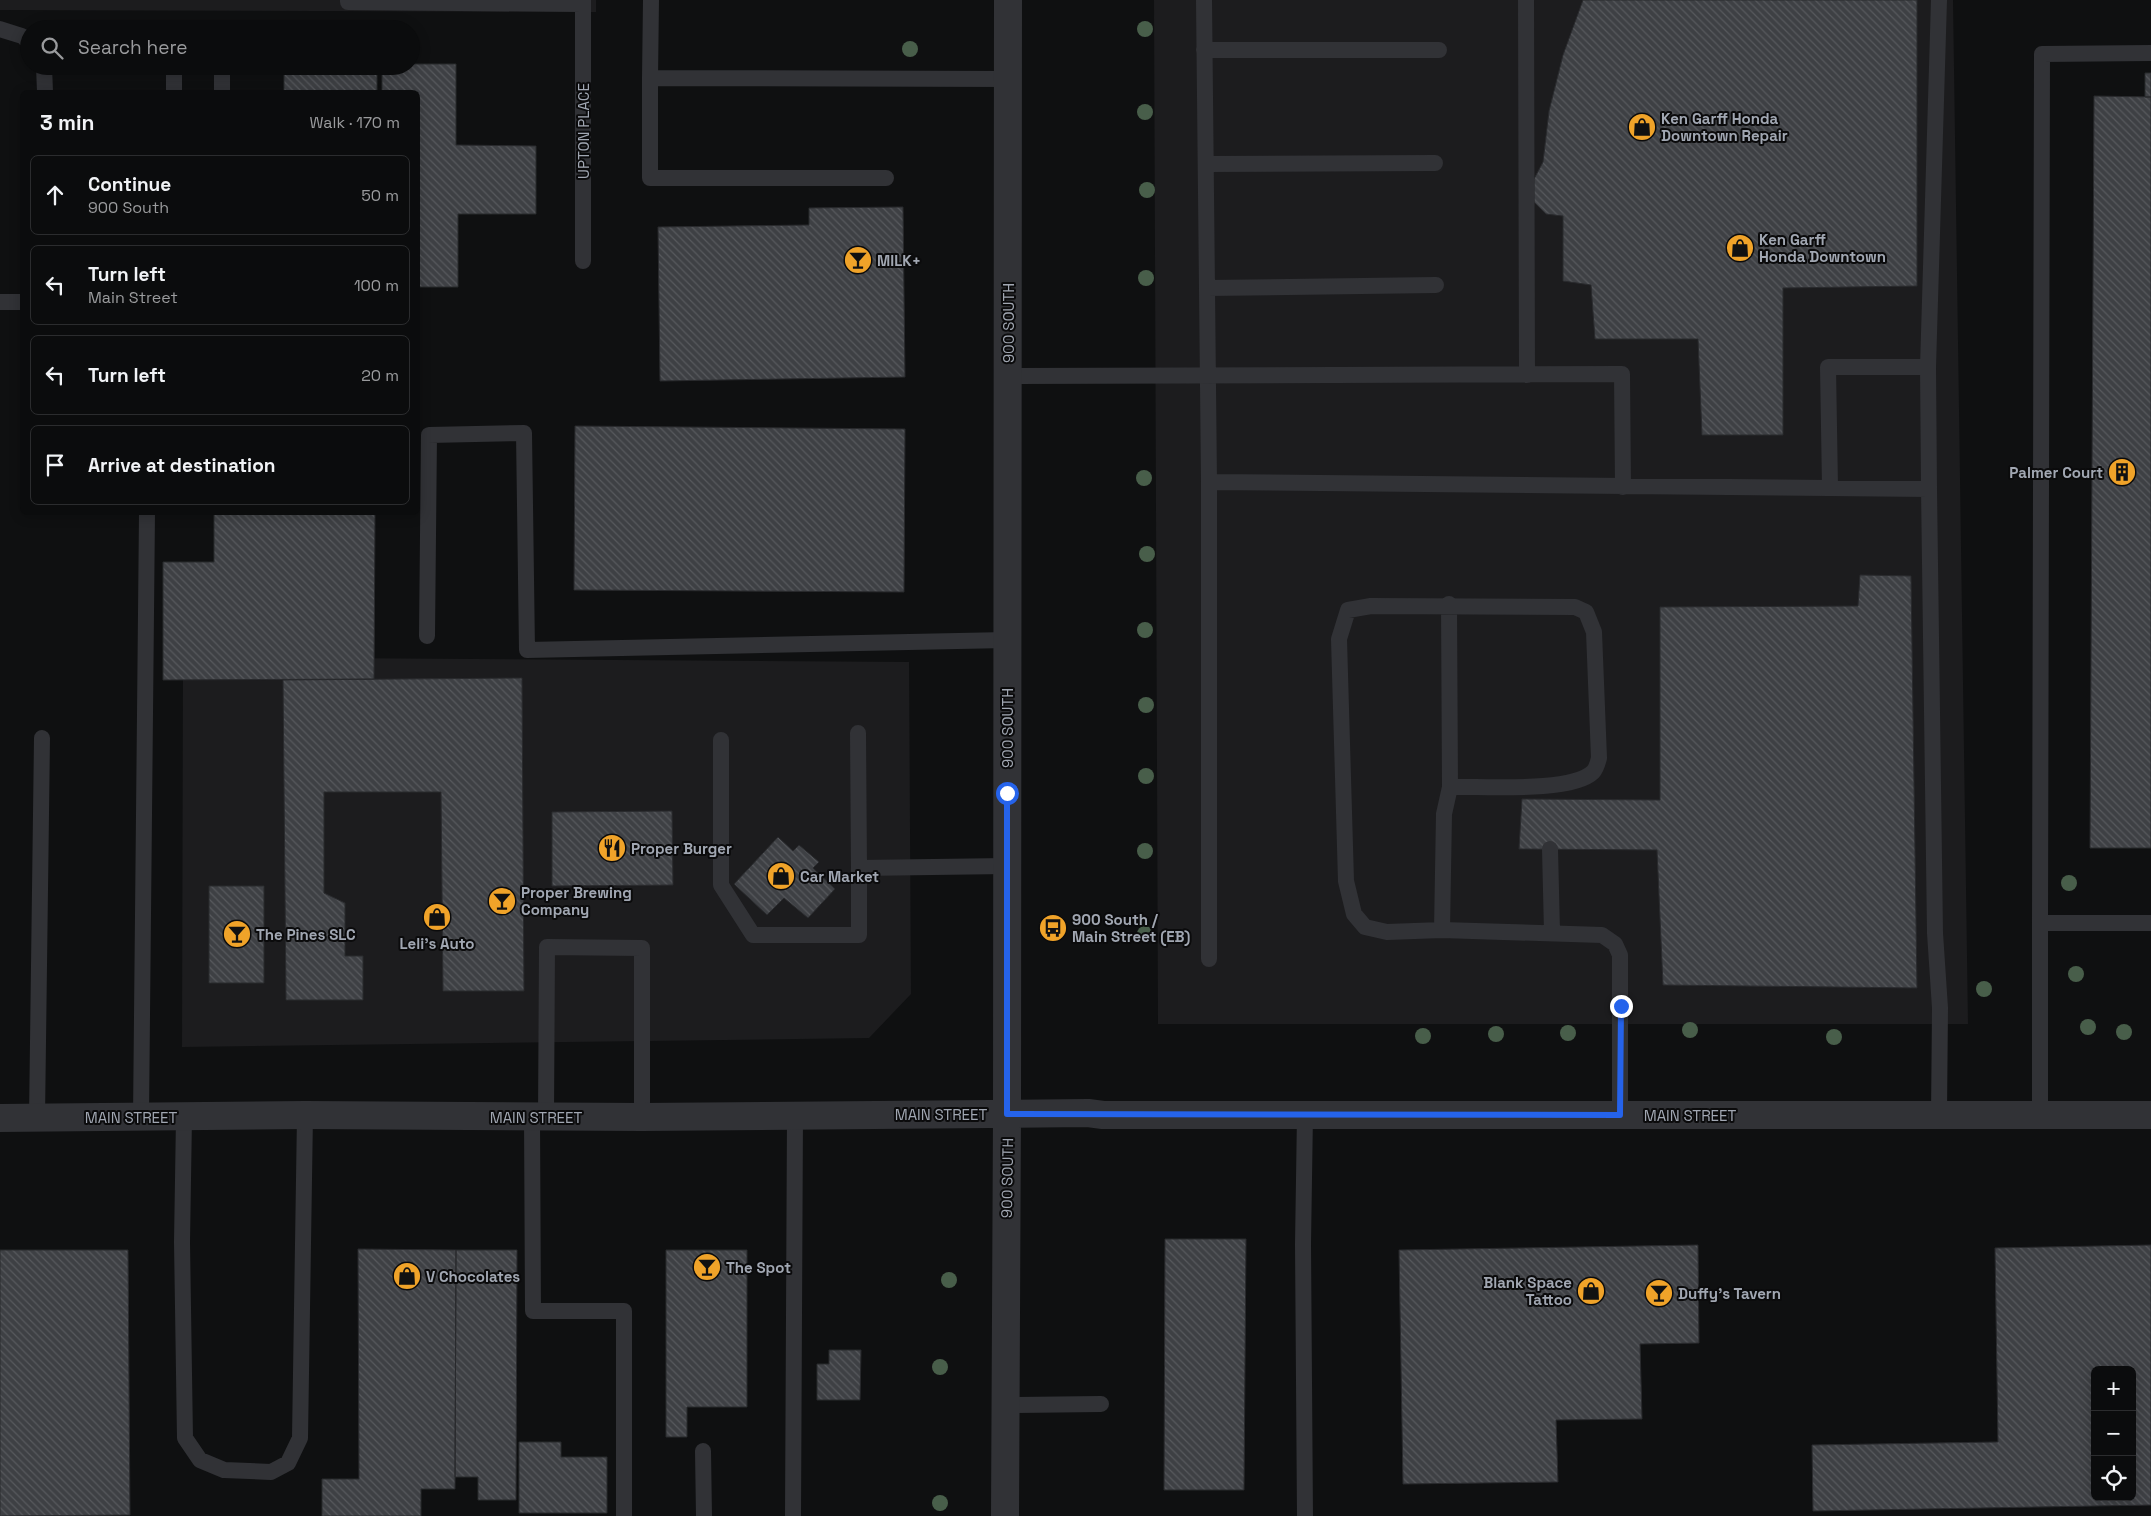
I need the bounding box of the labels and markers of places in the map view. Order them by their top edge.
place label: Ken Garff Honda Downtown Repair [1661,109,1788,145]
shop icon: Ken Garff Honda Downtown Repair [1627,112,1657,142]
place label: Ken Garff Honda Downtown [1759,230,1886,266]
shop icon: Ken Garff Honda Downtown [1725,233,1755,263]
bar icon: MILK+ [843,245,873,275]
place label: MILK+ [877,251,921,270]
building icon: Palmer Court [2107,457,2137,487]
place label: Palmer Court [2009,463,2103,482]
restaurant icon: Proper Burger [597,833,627,863]
place label: Proper Burger [631,839,732,858]
shop icon: Car Market [766,861,796,891]
place label: Car Market [800,867,879,886]
place label: Proper Brewing Company [521,883,632,919]
bar icon: Proper Brewing Company [487,886,517,916]
shop icon: Leli's Auto [422,902,452,932]
place label: 900 South / Main Street (EB) [1072,910,1190,946]
bus stop icon: 900 South / Main Street (EB) [1038,913,1068,943]
bar icon: The Pines SLC [222,919,252,949]
place label: The Pines SLC [256,925,356,944]
place label: Leli's Auto [399,934,475,953]
bar icon: The Spot [692,1252,722,1282]
place label: The Spot [726,1258,791,1277]
shop icon: V Chocolates [392,1261,422,1291]
place label: V Chocolates [426,1267,520,1286]
place label: Blank Space Tattoo [1483,1273,1572,1309]
shop icon: Blank Space Tattoo [1576,1276,1606,1306]
bar icon: Duffy's Tavern [1644,1278,1674,1308]
place label: Duffy's Tavern [1678,1284,1781,1303]

